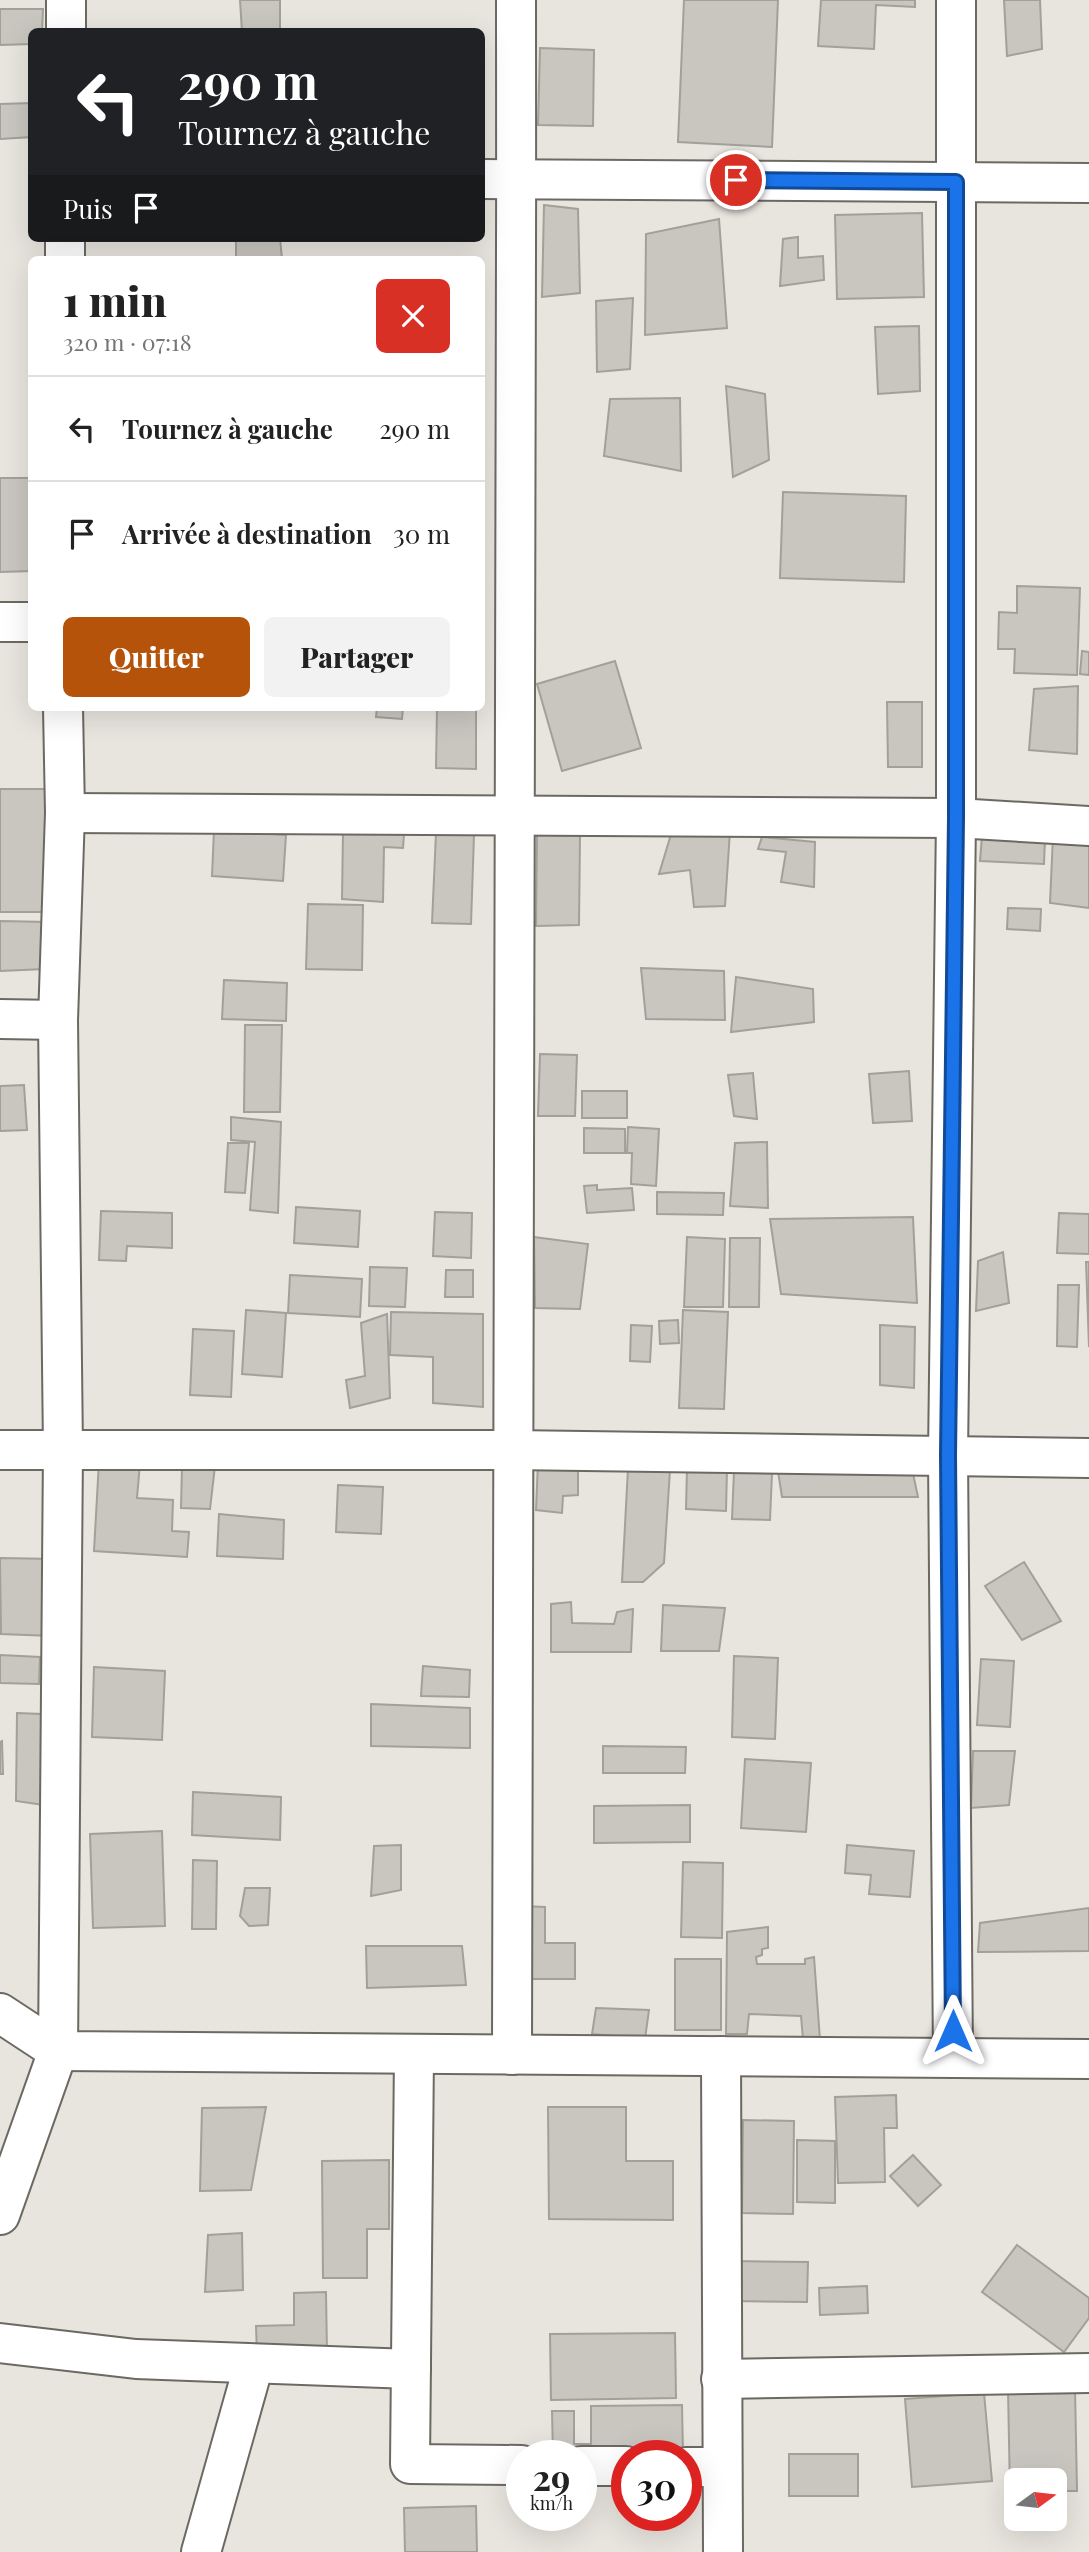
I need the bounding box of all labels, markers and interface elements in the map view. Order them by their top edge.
text: 290 m [178,47,318,112]
icon: left [63,56,154,147]
text: Tournez à gauche [178,110,431,153]
pin [706,150,766,210]
icon: arrive [717,161,755,199]
icon: arrive [127,189,165,227]
text: Puis [63,191,113,226]
text: 1 min [63,272,167,328]
button: close [376,279,450,353]
text: 320 m · 07:18 [63,326,192,357]
icon: left [63,410,101,448]
text: Tournez à gauche [122,411,333,446]
text: 290 m [379,411,450,446]
icon: arrive [63,515,101,553]
text: Arrivée à destination [122,516,372,551]
text: 30 m [393,516,450,551]
button: Quitter [63,617,250,697]
button: Partager [264,617,450,697]
position arrow [916,1994,990,2068]
speed limit sign: 30 [611,2440,702,2531]
text: 29 [533,2453,570,2500]
north arrow [1004,2468,1068,2530]
map controls [1004,2468,1067,2531]
text: km/h [530,2491,573,2515]

